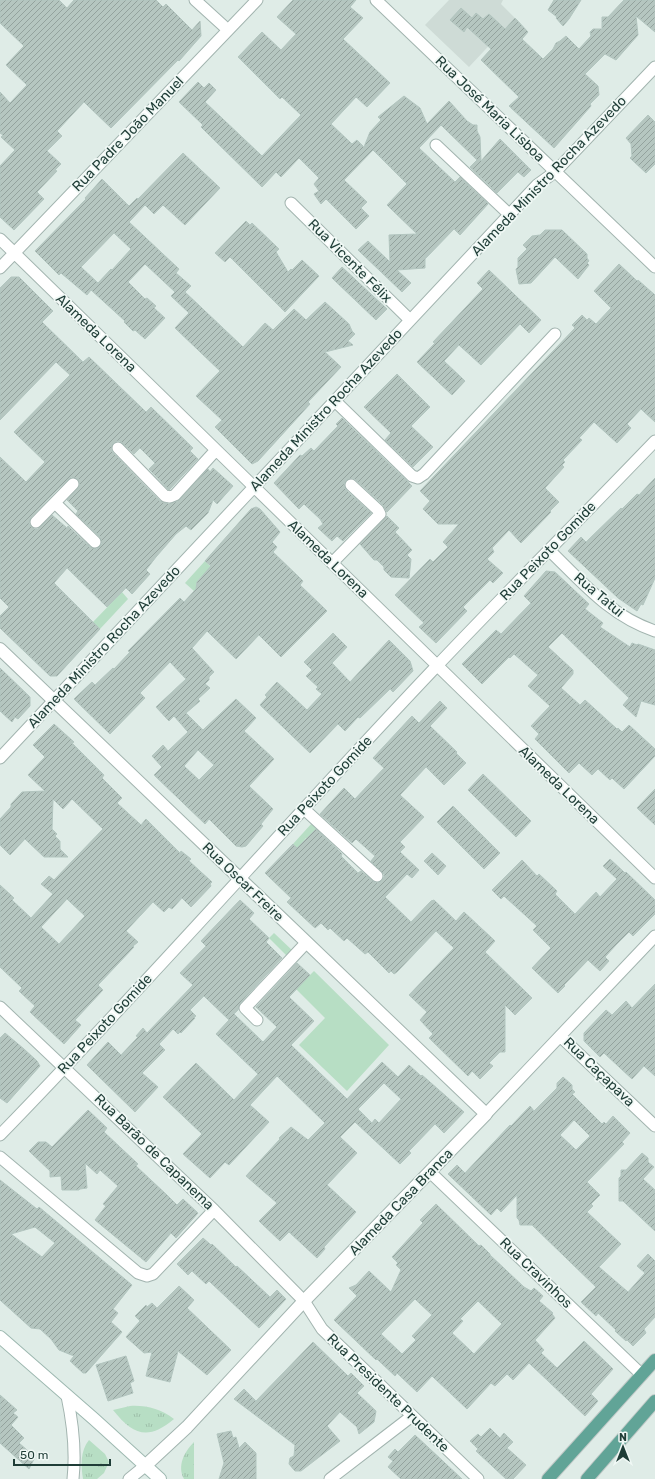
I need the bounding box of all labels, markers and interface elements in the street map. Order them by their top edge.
street label: Rua José Maria Lisboa [432,52,548,166]
street label: Rua Padre João Manuel [69,73,187,195]
street label: Alameda Ministro Rocha Azevedo [468,92,630,260]
street label: Rua Vicente Félix [304,215,396,307]
street label: Alameda Lorena [52,290,140,376]
street label: Alameda Ministro Rocha Azevedo [246,325,406,495]
street label: Rua Peixoto Gomide [496,498,600,604]
street label: Alameda Lorena [284,516,372,602]
street label: Alameda Ministro Rocha Azevedo [24,562,184,732]
street label: Rua Tatui [570,569,628,621]
street label: Rua Peixoto Gomide [274,732,376,840]
street label: Alameda Lorena [515,742,603,828]
street label: Rua Oscar Freire [199,839,287,925]
street label: Rua Peixoto Gomide [54,970,156,1078]
street label: Rua Caçapava [560,1034,638,1110]
street label: Rua Barão de Capanema [91,1090,217,1214]
street label: Alameda Casa Branca [346,1145,456,1259]
street label: Rua Cravinhos [496,1234,576,1312]
street label: Rua Presidente Prudente [323,1330,453,1456]
north arrow [603,1427,643,1467]
text: N [619,1431,627,1444]
scale bar [14,1441,110,1467]
text: 50 m [20,1448,48,1462]

